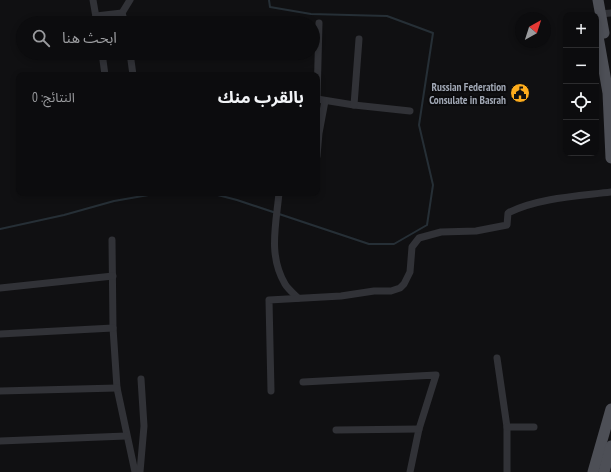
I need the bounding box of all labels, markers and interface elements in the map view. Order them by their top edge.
north arrow [515,12,551,48]
map controls [563,12,599,156]
button: + [563,12,599,48]
search box [16,16,320,60]
icon: search [30,27,52,49]
text: ابحث هنا [62,28,117,47]
button: − [563,48,599,84]
place label: Russian Federation Consulate in Basrah [429,80,506,107]
public building icon: Russian Federation Consulate in Basrah [509,82,531,104]
button: locate [563,84,599,120]
text: بالقرب منك [218,86,304,108]
text: النتائج: 0 [32,89,75,106]
button: layers [563,120,599,156]

